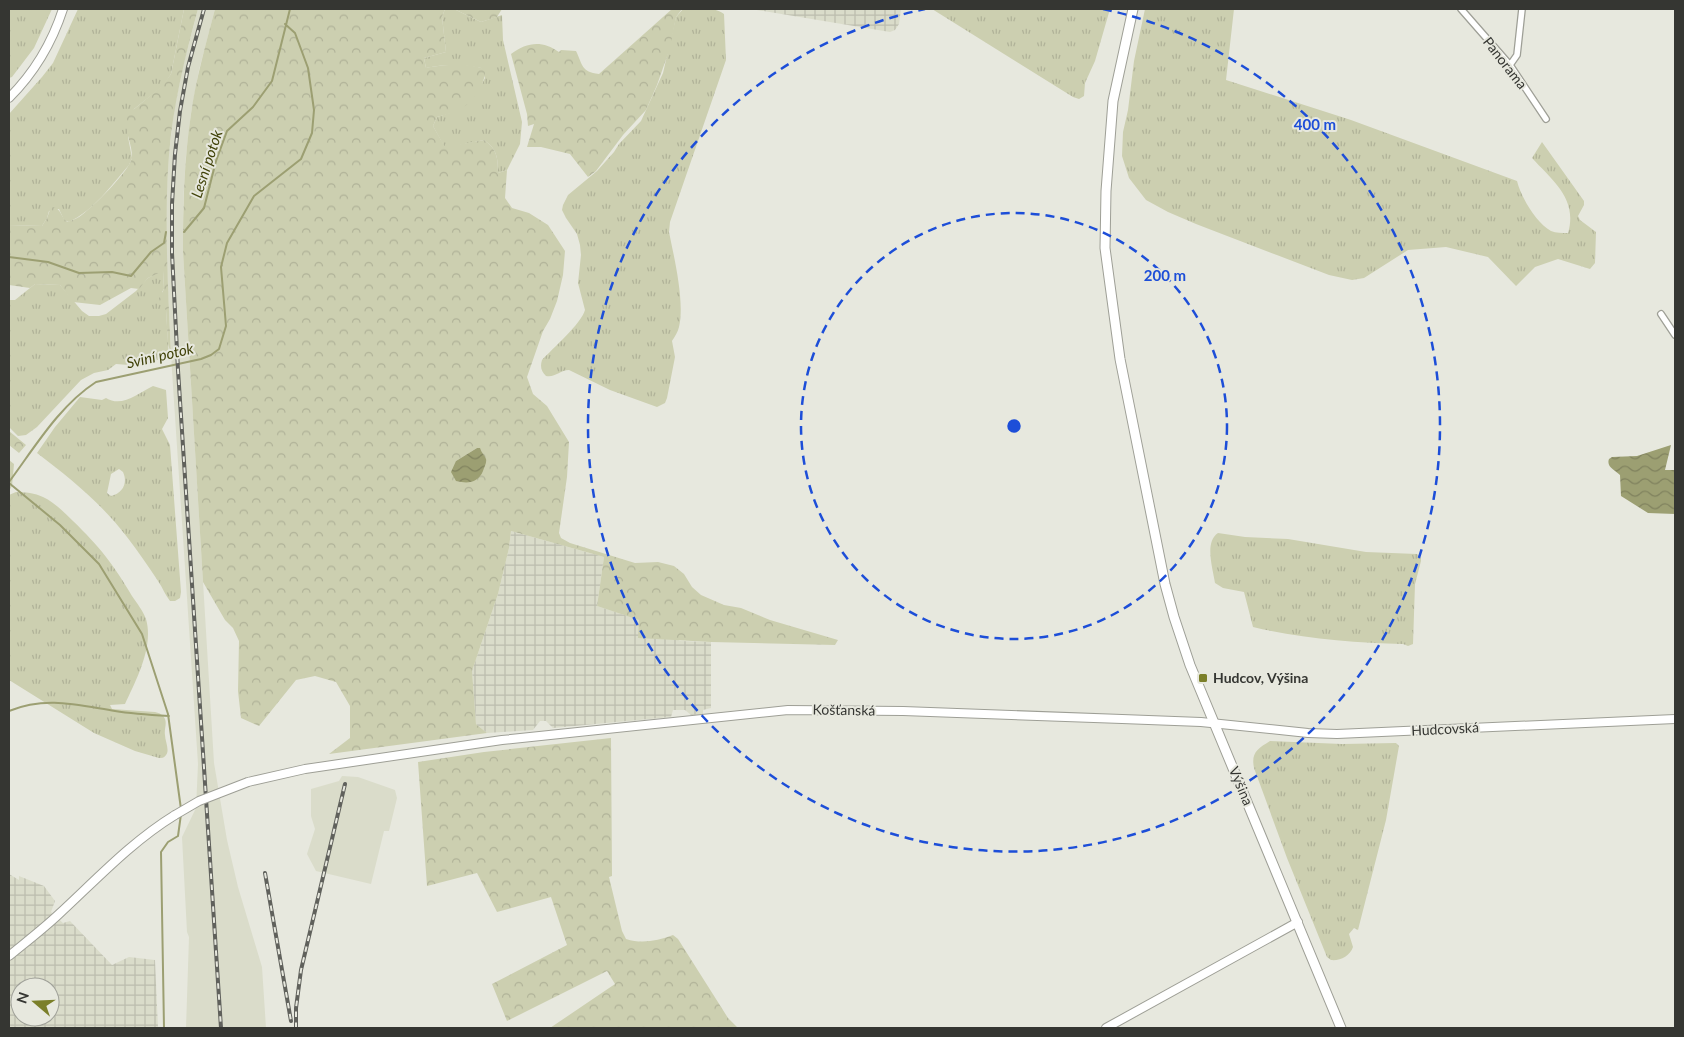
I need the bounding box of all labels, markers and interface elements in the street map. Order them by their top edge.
street label: Panorama [1480,33,1531,92]
text: 400 m [1294,115,1336,133]
water label: Lesní potok [187,127,226,200]
text: 200 m [1144,266,1186,284]
water label: Sviní potok [124,338,196,371]
centre of rings [1005,417,1023,435]
place label: Hudcov, Výšina [1213,669,1308,686]
marker: Hudcov, Výšina [1197,672,1209,684]
street label: Košťanská [813,700,876,719]
street label: Hudcovská [1411,718,1479,739]
street label: Výšina [1226,764,1257,808]
north arrow [10,977,60,1027]
text: N [12,990,32,1005]

